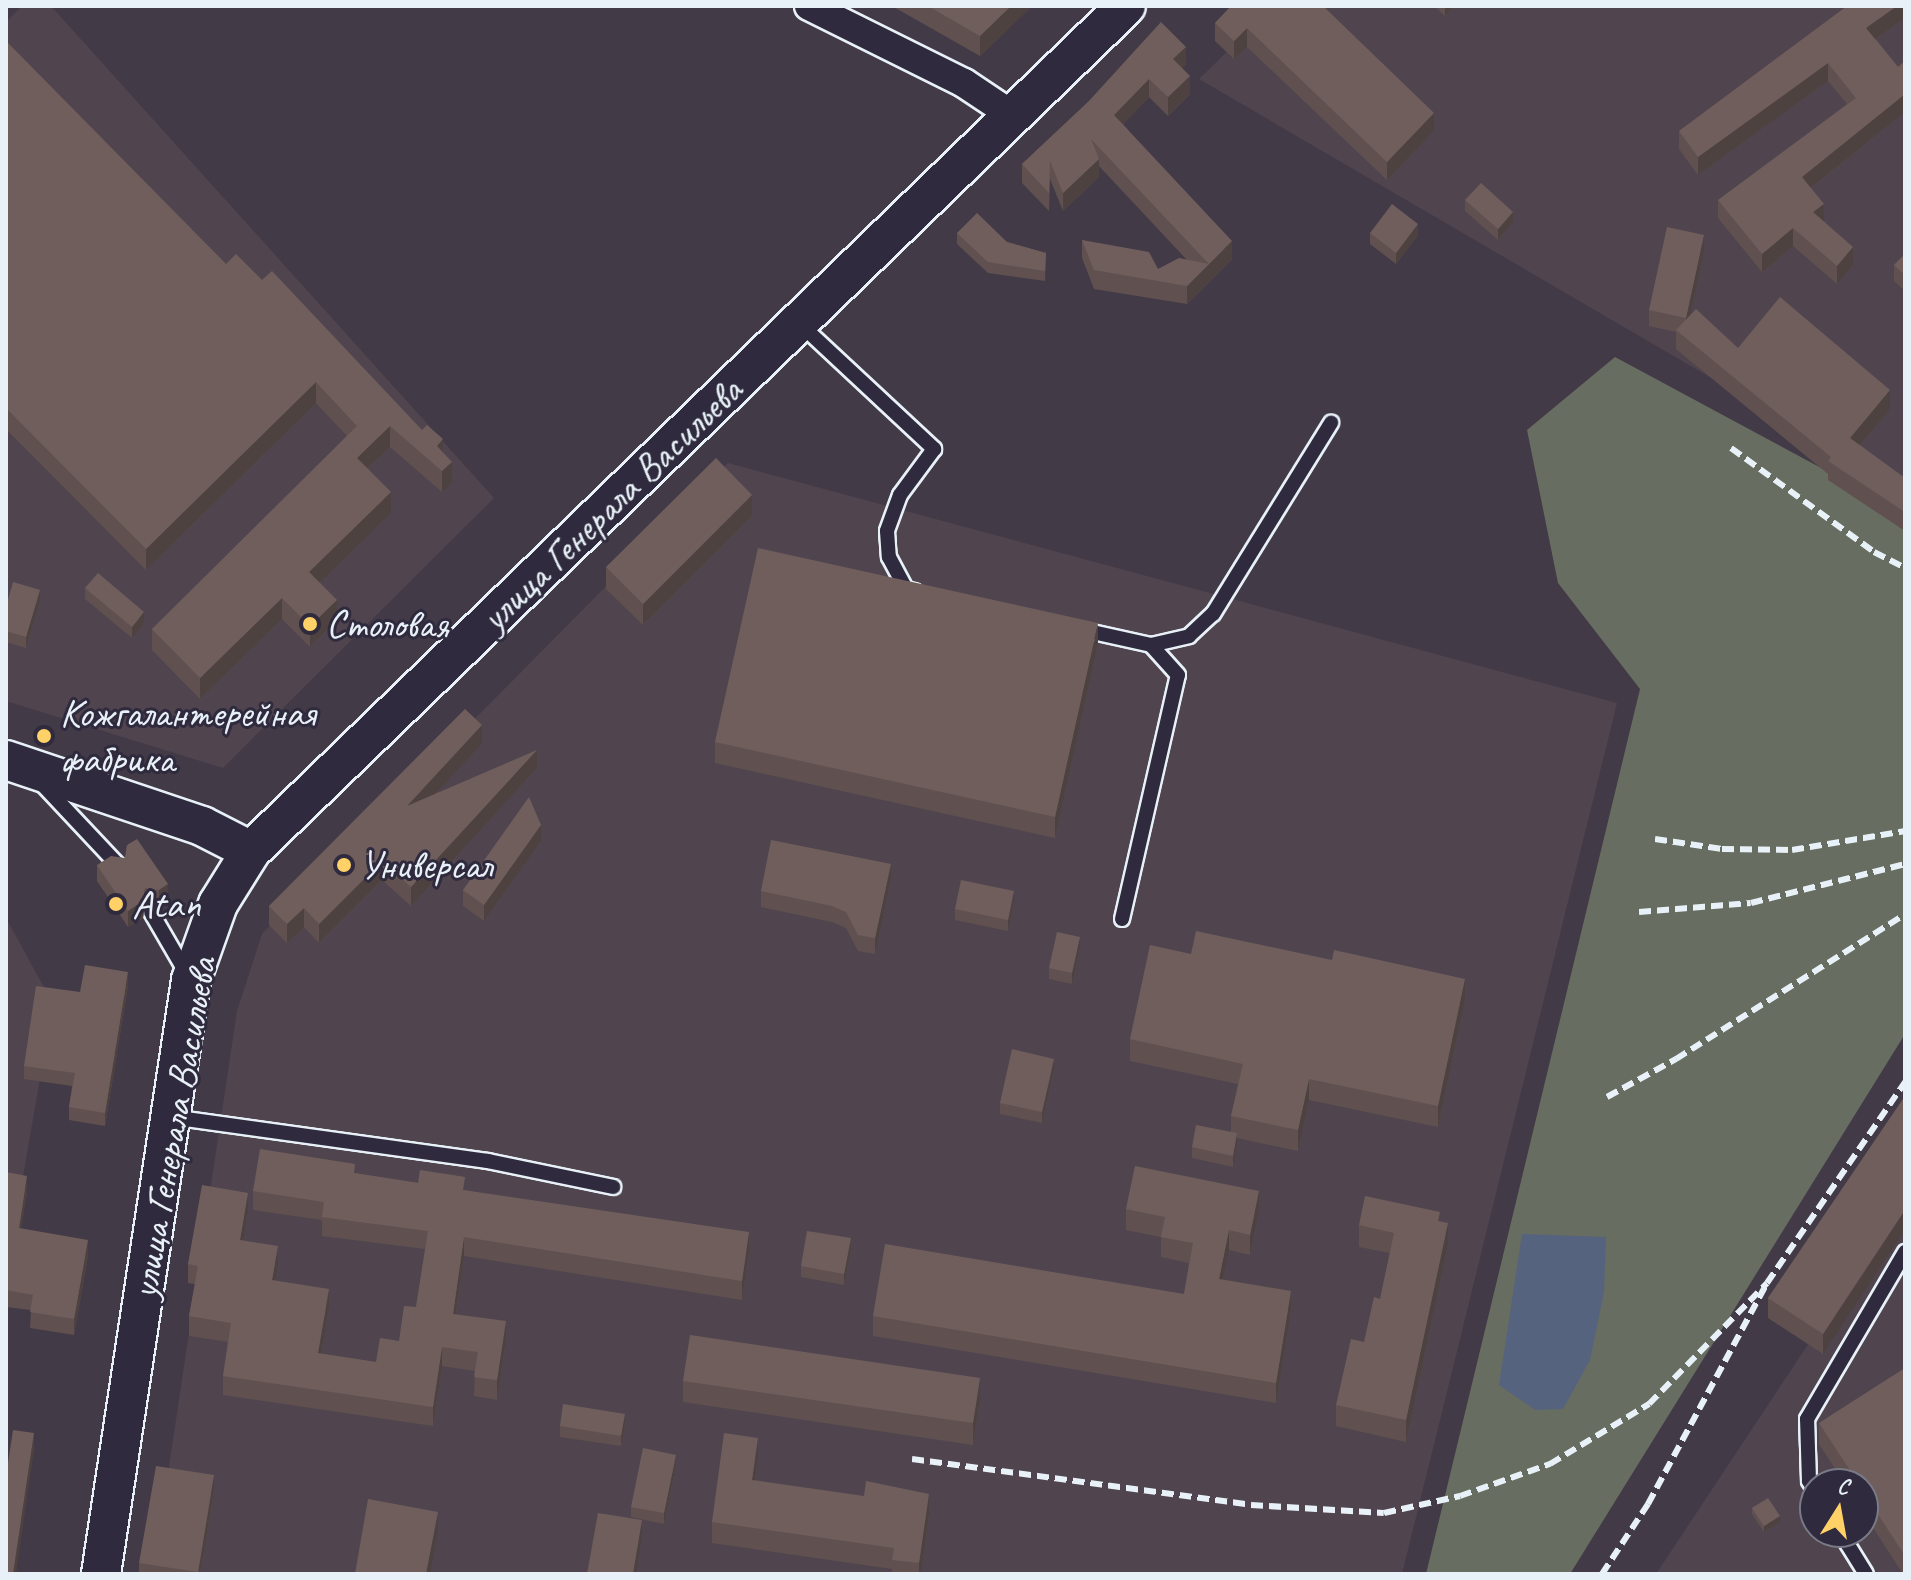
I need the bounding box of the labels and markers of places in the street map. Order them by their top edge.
place label: Столовая [326,600,448,648]
marker: Столовая [301,615,319,633]
place label: Кожгалантерейная фабрика [60,689,315,783]
marker: Кожгалантерейная фабрика [35,727,53,745]
place label: Универсал [360,841,492,889]
marker: Универсал [335,856,353,874]
place label: Atan [132,880,201,928]
marker: Atan [107,895,125,913]

